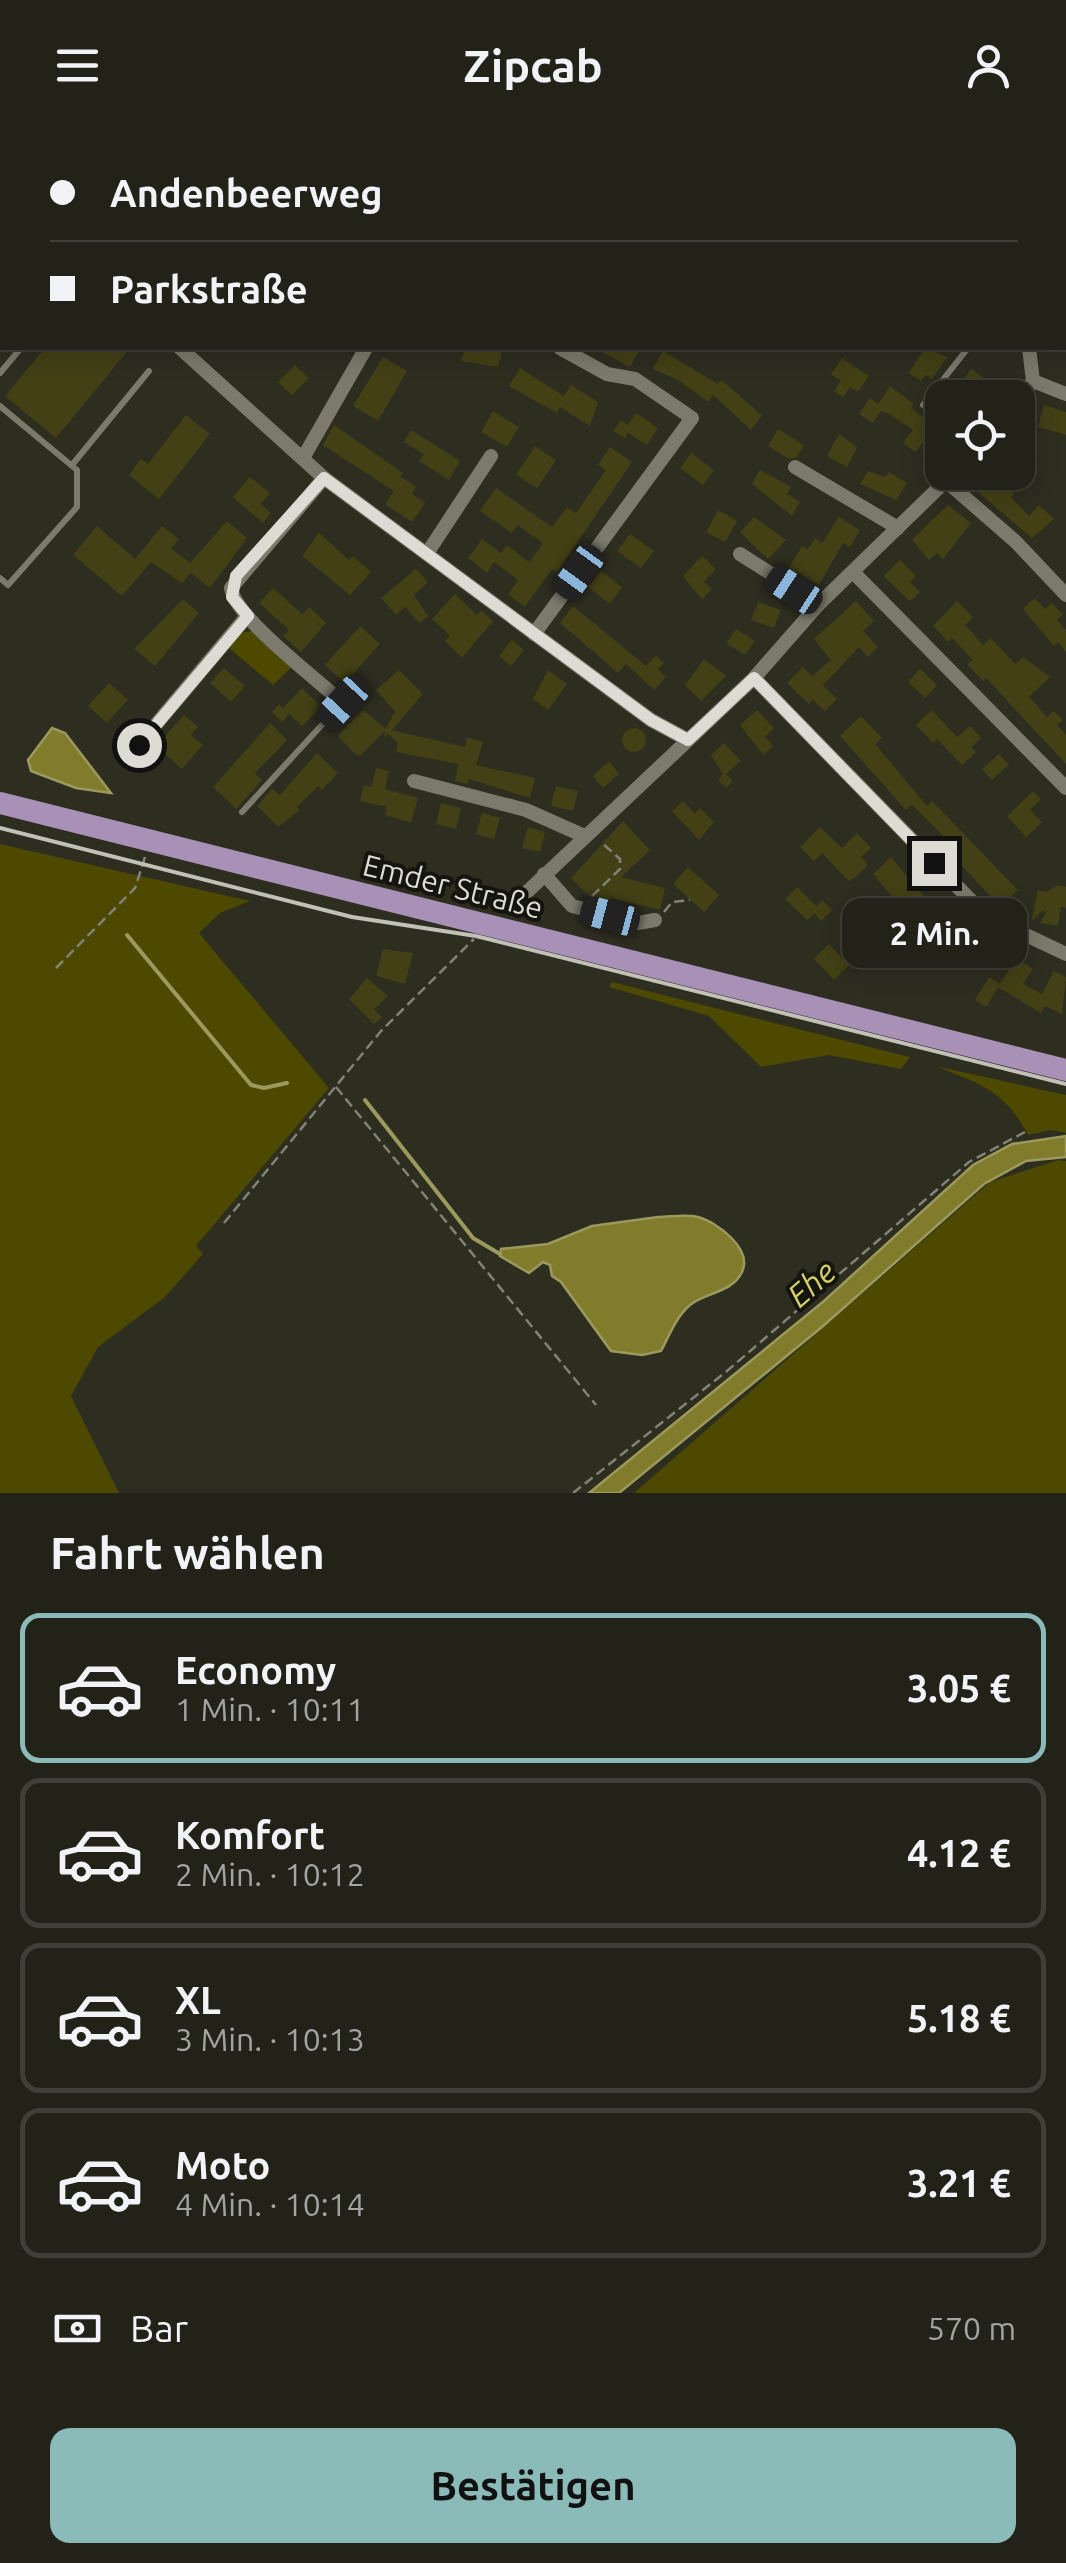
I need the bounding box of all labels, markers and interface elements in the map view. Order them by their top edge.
icon: menu [50,38,105,93]
icon: person [961,38,1016,93]
text: Zipcab [463,40,603,91]
text: Andenbeerweg [110,172,383,214]
text: Parkstraße [110,268,308,310]
map controls [925,380,1035,490]
button: locate [925,380,1035,490]
car [549,539,609,605]
car [761,561,827,619]
car [312,670,374,734]
route start [117,723,162,768]
route end [912,841,957,886]
street label: Emder Straße [360,847,546,925]
car [577,894,643,938]
callout: 2 Min. [842,898,1026,968]
text: 2 Min. [890,915,979,951]
water label: Ehe [780,1253,842,1313]
text: Fahrt wählen [50,1527,325,1578]
icon: car [55,1643,145,1733]
text: Economy [175,1649,336,1691]
text: 3.05 € [907,1667,1011,1709]
text: 1 Min. · 10:11 [175,1691,365,1727]
icon: car [55,1808,145,1898]
text: Komfort [175,1814,325,1856]
text: 4.12 € [907,1832,1011,1874]
text: 2 Min. · 10:12 [175,1856,365,1892]
icon: car [55,1973,145,2063]
text: XL [175,1979,221,2021]
text: 5.18 € [907,1997,1011,2039]
text: 3 Min. · 10:13 [175,2021,365,2057]
icon: car [55,2138,145,2228]
text: Moto [175,2144,270,2186]
text: 3.21 € [907,2162,1011,2204]
text: 4 Min. · 10:14 [175,2186,365,2222]
icon: cash [50,2301,105,2356]
text: Bar [130,2307,188,2349]
text: 570 m [927,2310,1016,2346]
button: Bestätigen [50,2428,1016,2543]

